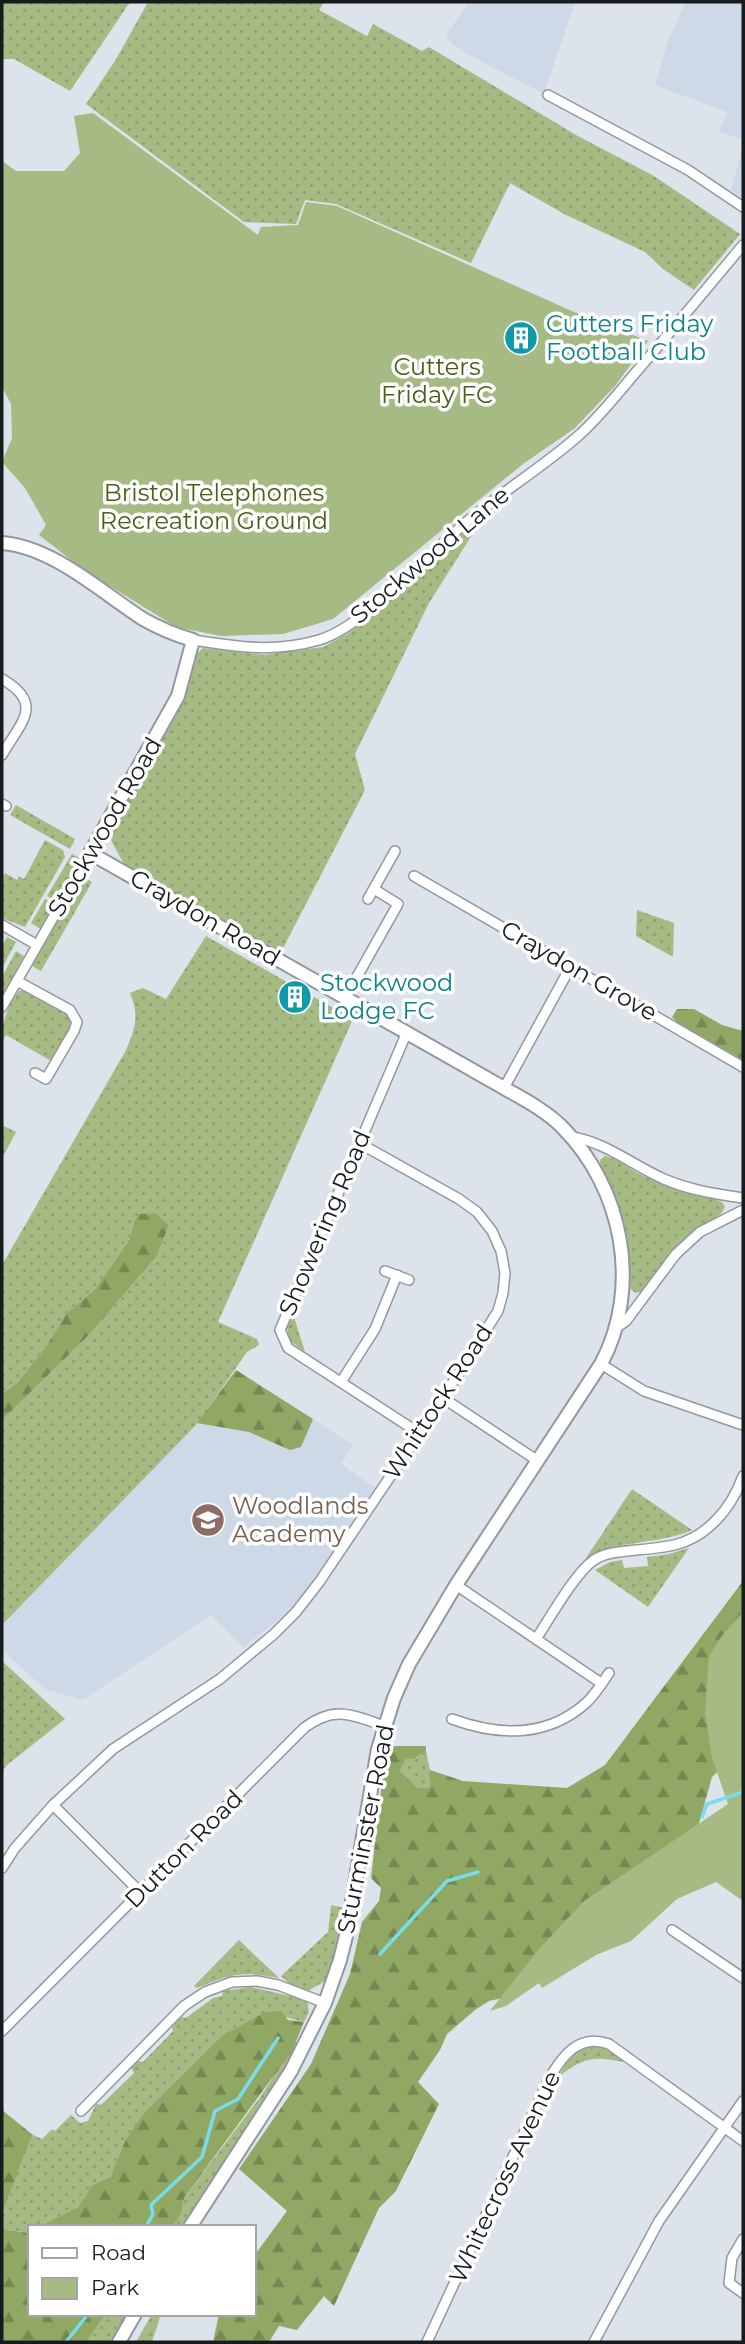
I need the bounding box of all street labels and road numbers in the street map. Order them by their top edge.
street label: Stockwood Lane [344,480,515,630]
street label: Stockwood Road [41,732,168,922]
street label: Craydon Road [125,863,286,972]
street label: Craydon Grove [496,914,663,1027]
street label: Showering Road [272,1126,377,1320]
street label: Whittock Road [377,1319,499,1485]
street label: Sturminster Road [331,1722,400,1936]
street label: Dutton Road [119,1784,249,1914]
street label: Whitecross Avenue [443,2066,566,2287]

